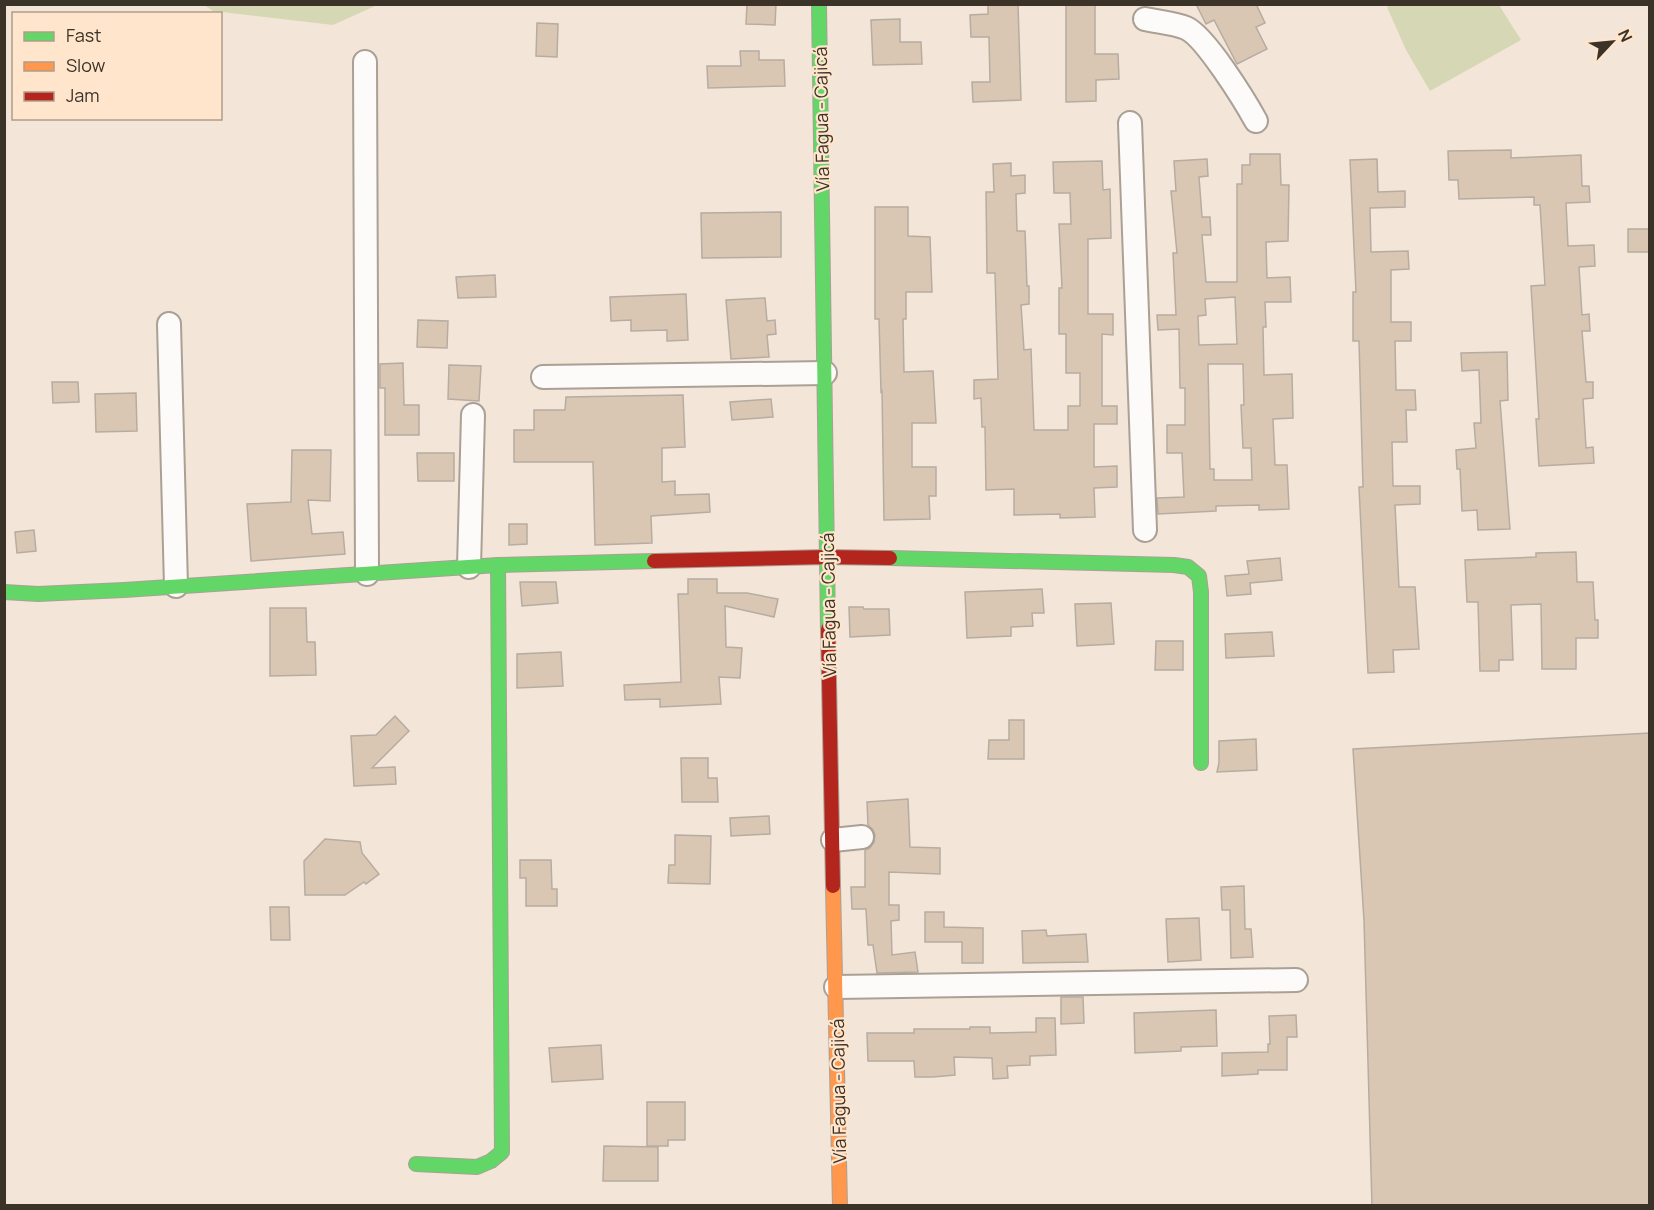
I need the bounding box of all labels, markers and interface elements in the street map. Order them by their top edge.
legend [12,12,222,120]
north arrow [1582,12,1642,72]
text: Fast [66,23,101,47]
text: N [1613,25,1638,45]
street label: Vía Fagua - Cajicá [808,46,834,192]
text: Slow [66,53,106,77]
text: Jam [66,83,100,107]
street label: Vía Fagua - Cajicá [815,532,841,678]
street label: Vía Fagua - Cajicá [825,1018,851,1164]

